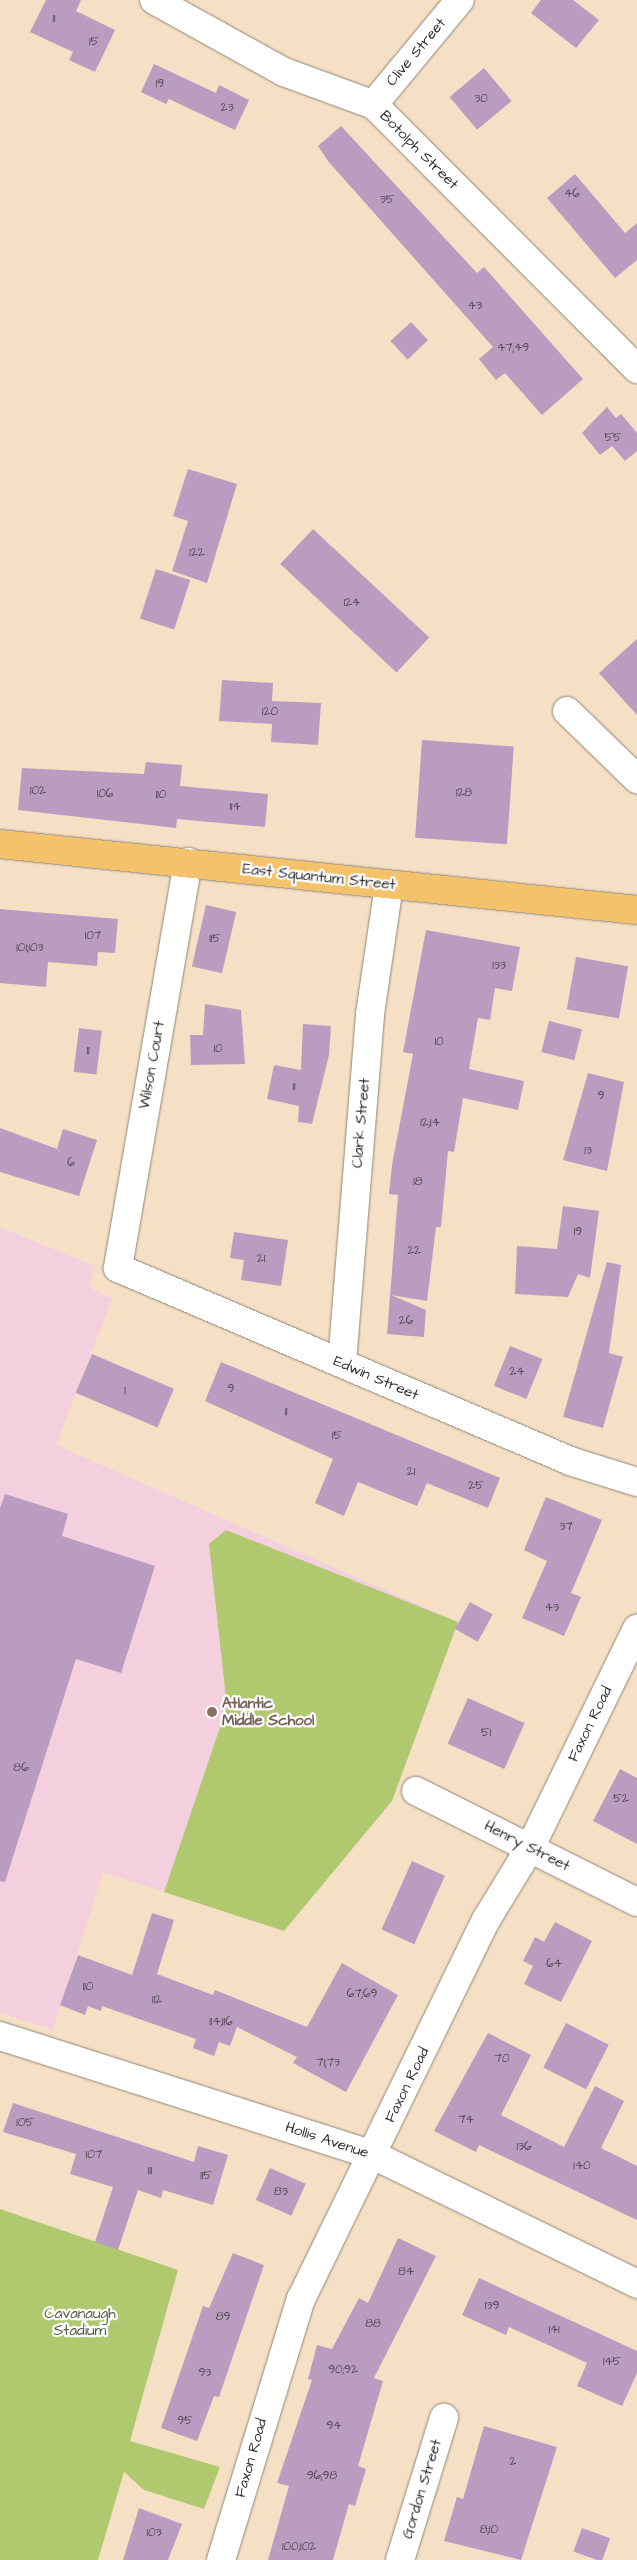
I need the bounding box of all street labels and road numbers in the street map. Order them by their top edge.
street label: Clive Street [382,14,450,90]
street label: Botolph Street [376,107,462,193]
street label: East Squantum Street [242,860,396,894]
street label: Wilson Court [135,1020,169,1110]
street label: Clark Street [348,1077,374,1169]
street label: Edwin Street [331,1352,421,1404]
street label: Faxon Road [564,1683,616,1765]
street label: Henry Street [481,1817,573,1875]
street label: Faxon Road [381,2044,433,2126]
street label: Hollis Avenue [283,2118,371,2162]
street label: Faxon Road [231,2416,271,2500]
street label: Gordon Street [398,2437,446,2541]

